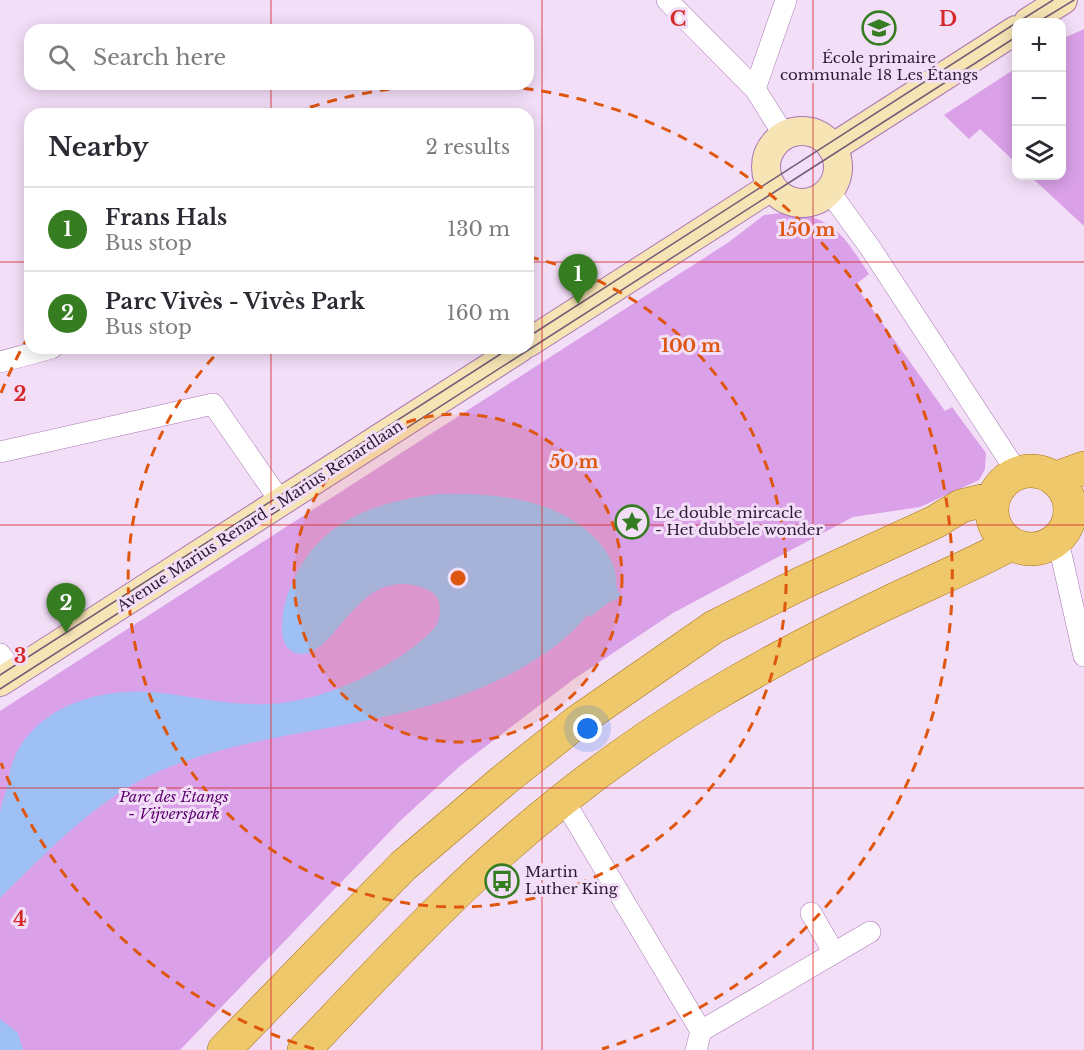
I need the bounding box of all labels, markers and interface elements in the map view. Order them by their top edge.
text: C [670,7,686,31]
text: D [939,7,957,31]
school or university icon: École primaire communale 18 Les Étangs [861,10,897,46]
map controls [1012,18,1066,180]
button: + [1012,18,1066,72]
search box [24,24,534,90]
icon: search [45,41,78,74]
text: Search here [93,44,226,71]
place label: École primaire communale 18 Les Étangs [780,48,978,84]
button: − [1012,72,1066,126]
button: layers [1012,126,1066,180]
text: Nearby [48,131,149,163]
text: 2 results [426,135,510,159]
text: Frans Hals [105,204,227,231]
text: 1 [63,217,72,241]
text: 130 m [447,217,510,241]
text: 150 m [779,219,836,241]
text: Bus stop [105,231,192,255]
pin: 1 [558,254,598,304]
text: Parc Vivès - Vivès Park [105,288,365,315]
text: 2 [61,301,74,325]
text: 160 m [447,301,510,325]
text: Bus stop [105,315,192,339]
text: 100 m [661,335,721,357]
text: 2 [13,382,27,406]
street label: Avenue Marius Renard - Marius Renardlaan [112,416,406,616]
text: 50 m [550,451,599,473]
place label: Le double mircacle - Het dubbele wonder [655,503,823,539]
place icon: Le double mircacle - Het dubbele wonder [614,504,650,540]
centre of rings [448,568,468,588]
pin: 2 [46,584,86,633]
text: 3 [14,644,26,668]
your location [573,714,602,743]
park label: Parc des Étangs - Vijverspark [118,787,229,823]
place label: Martin Luther King [525,862,619,898]
bus stop icon: Martin Luther King [484,863,520,899]
text: 4 [13,907,27,931]

